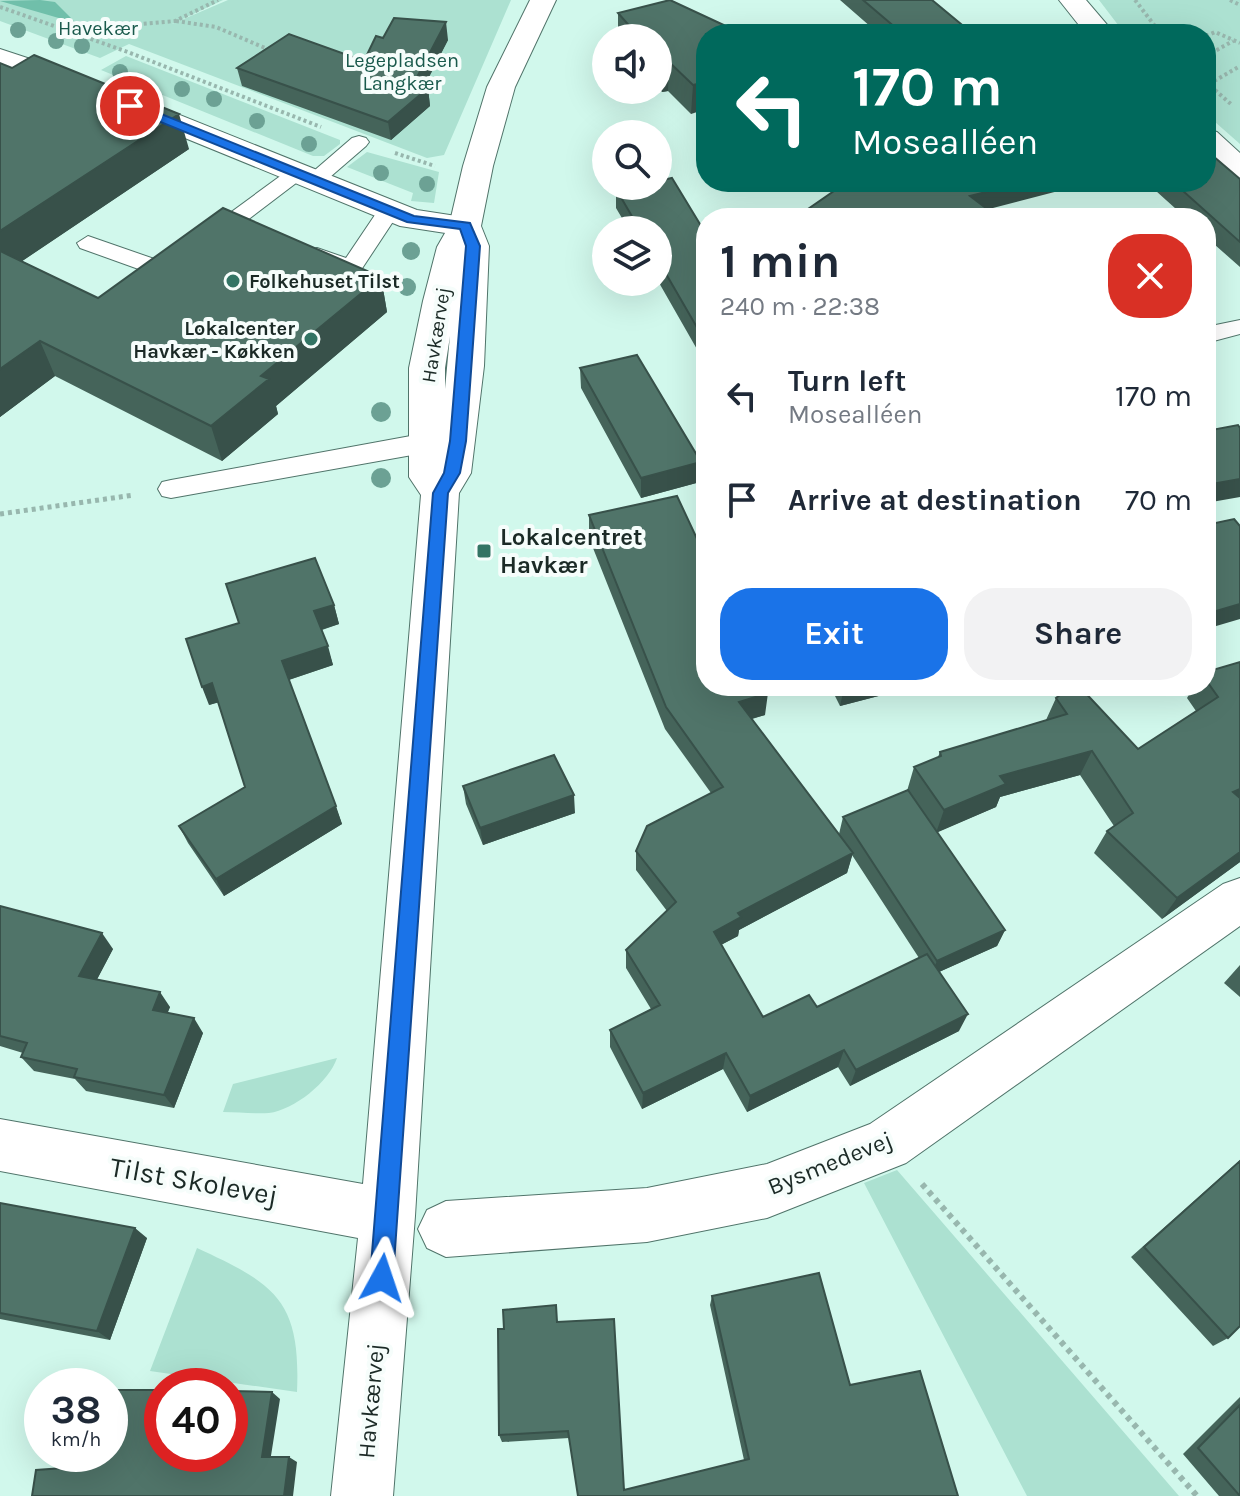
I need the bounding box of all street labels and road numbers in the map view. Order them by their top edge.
street label: Havkærvej [417,286,455,384]
street label: Bysmedevej [764,1125,896,1201]
street label: Tilst Skolevej [108,1150,280,1212]
street label: Havkærvej [352,1342,390,1460]

